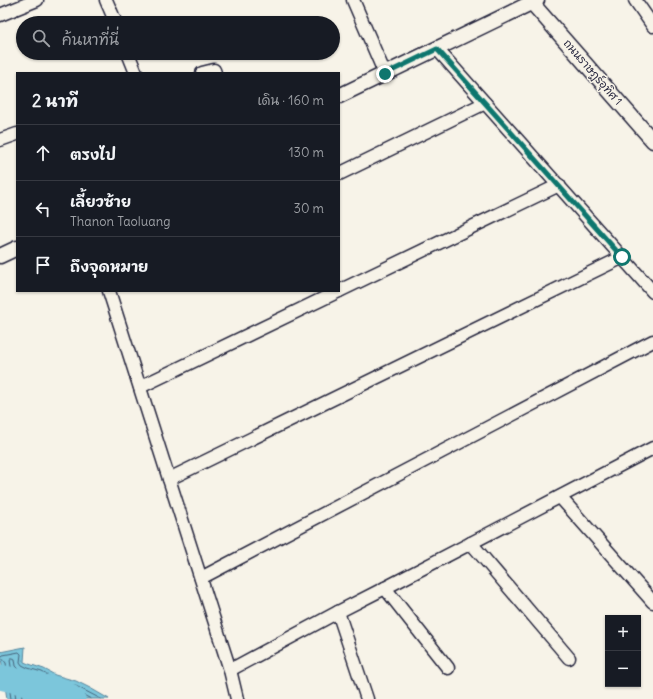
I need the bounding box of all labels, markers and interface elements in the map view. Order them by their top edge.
search box [16,16,340,60]
icon: search [30,27,52,49]
text: ค้นหาที่นี่ [62,30,119,49]
street label: ถนนราษฎร์อุทิศ 1 [559,36,626,109]
route end [376,65,394,83]
text: 2 นาที [32,90,78,112]
text: เดิน · 160 m [257,92,324,109]
icon: ahead [32,142,54,164]
text: 130 m [288,144,324,161]
text: ตรงไป [70,145,116,164]
text: เลี้ยวซ้าย [70,192,131,211]
icon: left [32,198,54,220]
text: 30 m [294,200,324,217]
text: Thanon Taoluang [70,213,170,230]
route start [613,248,631,266]
icon: arrive [32,254,54,276]
text: ถึงจุดหมาย [70,257,148,276]
map controls [605,615,641,687]
button: + [605,615,641,651]
button: − [605,651,641,687]

